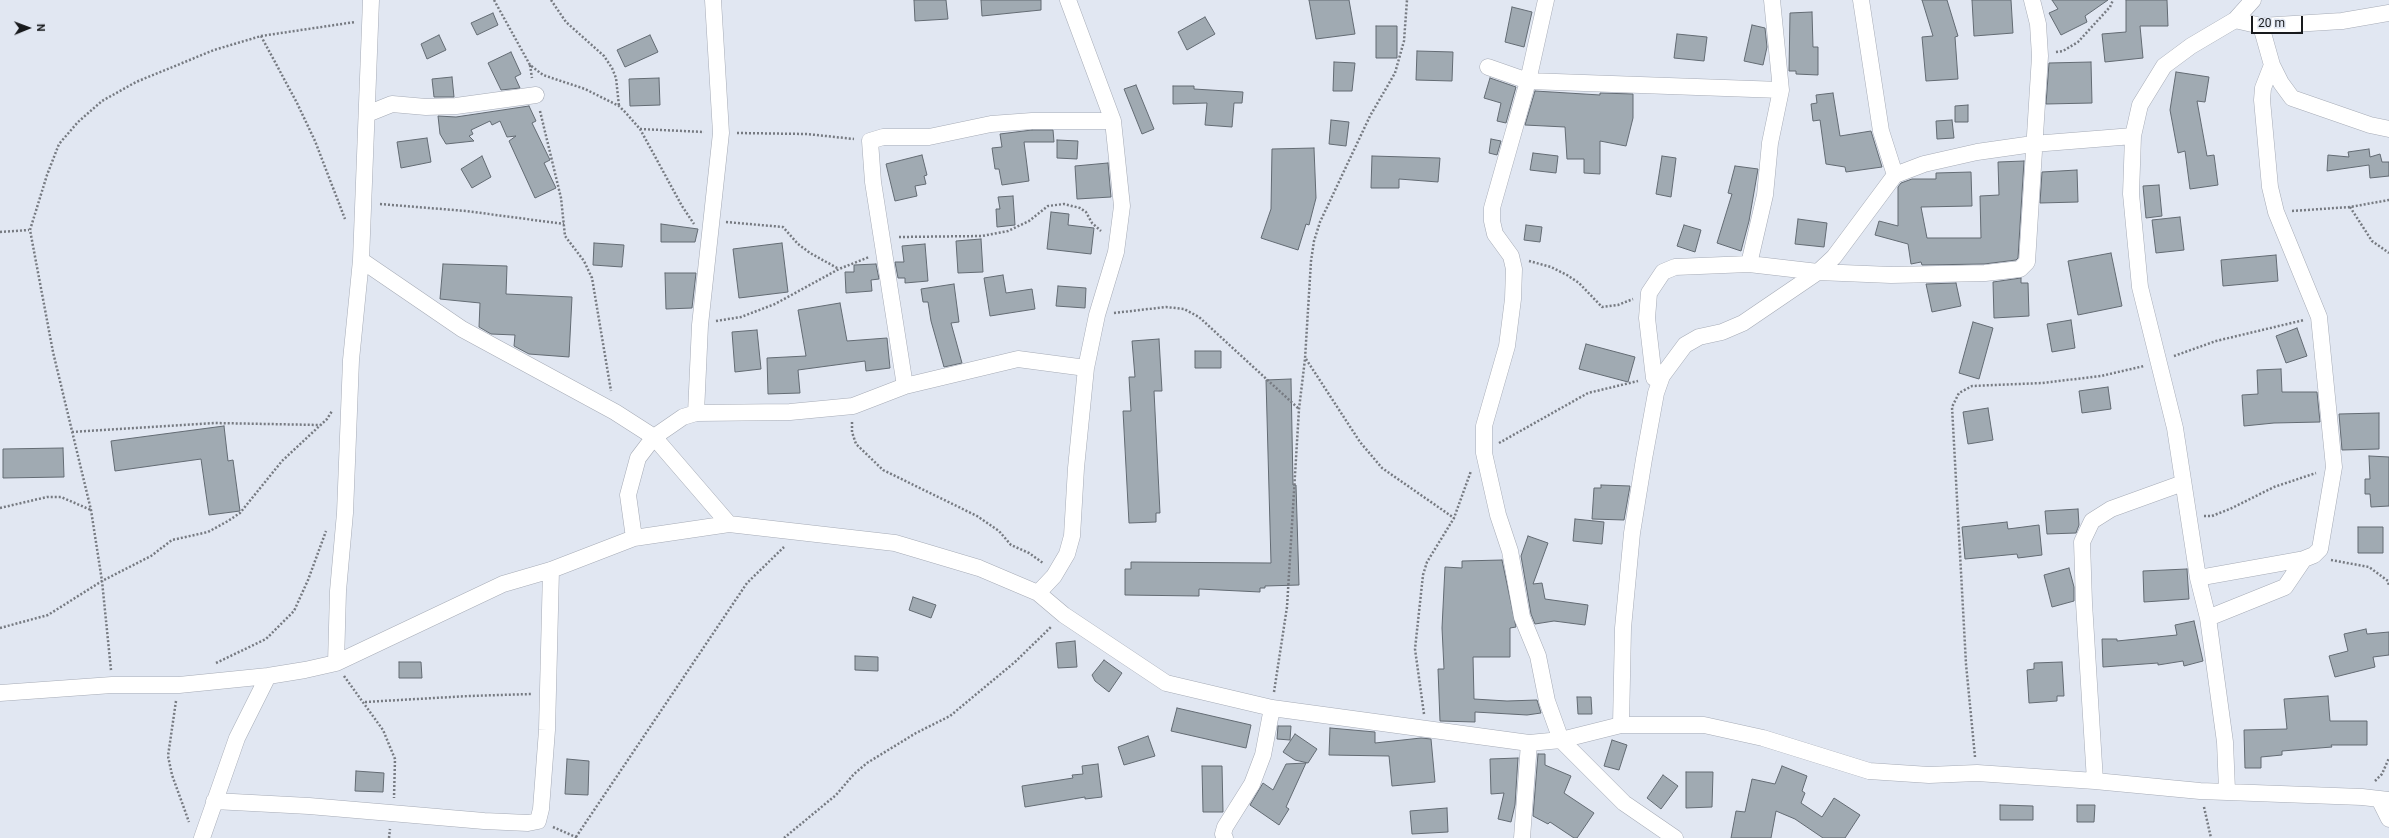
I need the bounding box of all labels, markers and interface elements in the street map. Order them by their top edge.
north arrow [8,8,48,48]
scale bar [2253,8,2305,34]
text: 20 m [2258,16,2285,30]
text: N [34,24,47,32]

